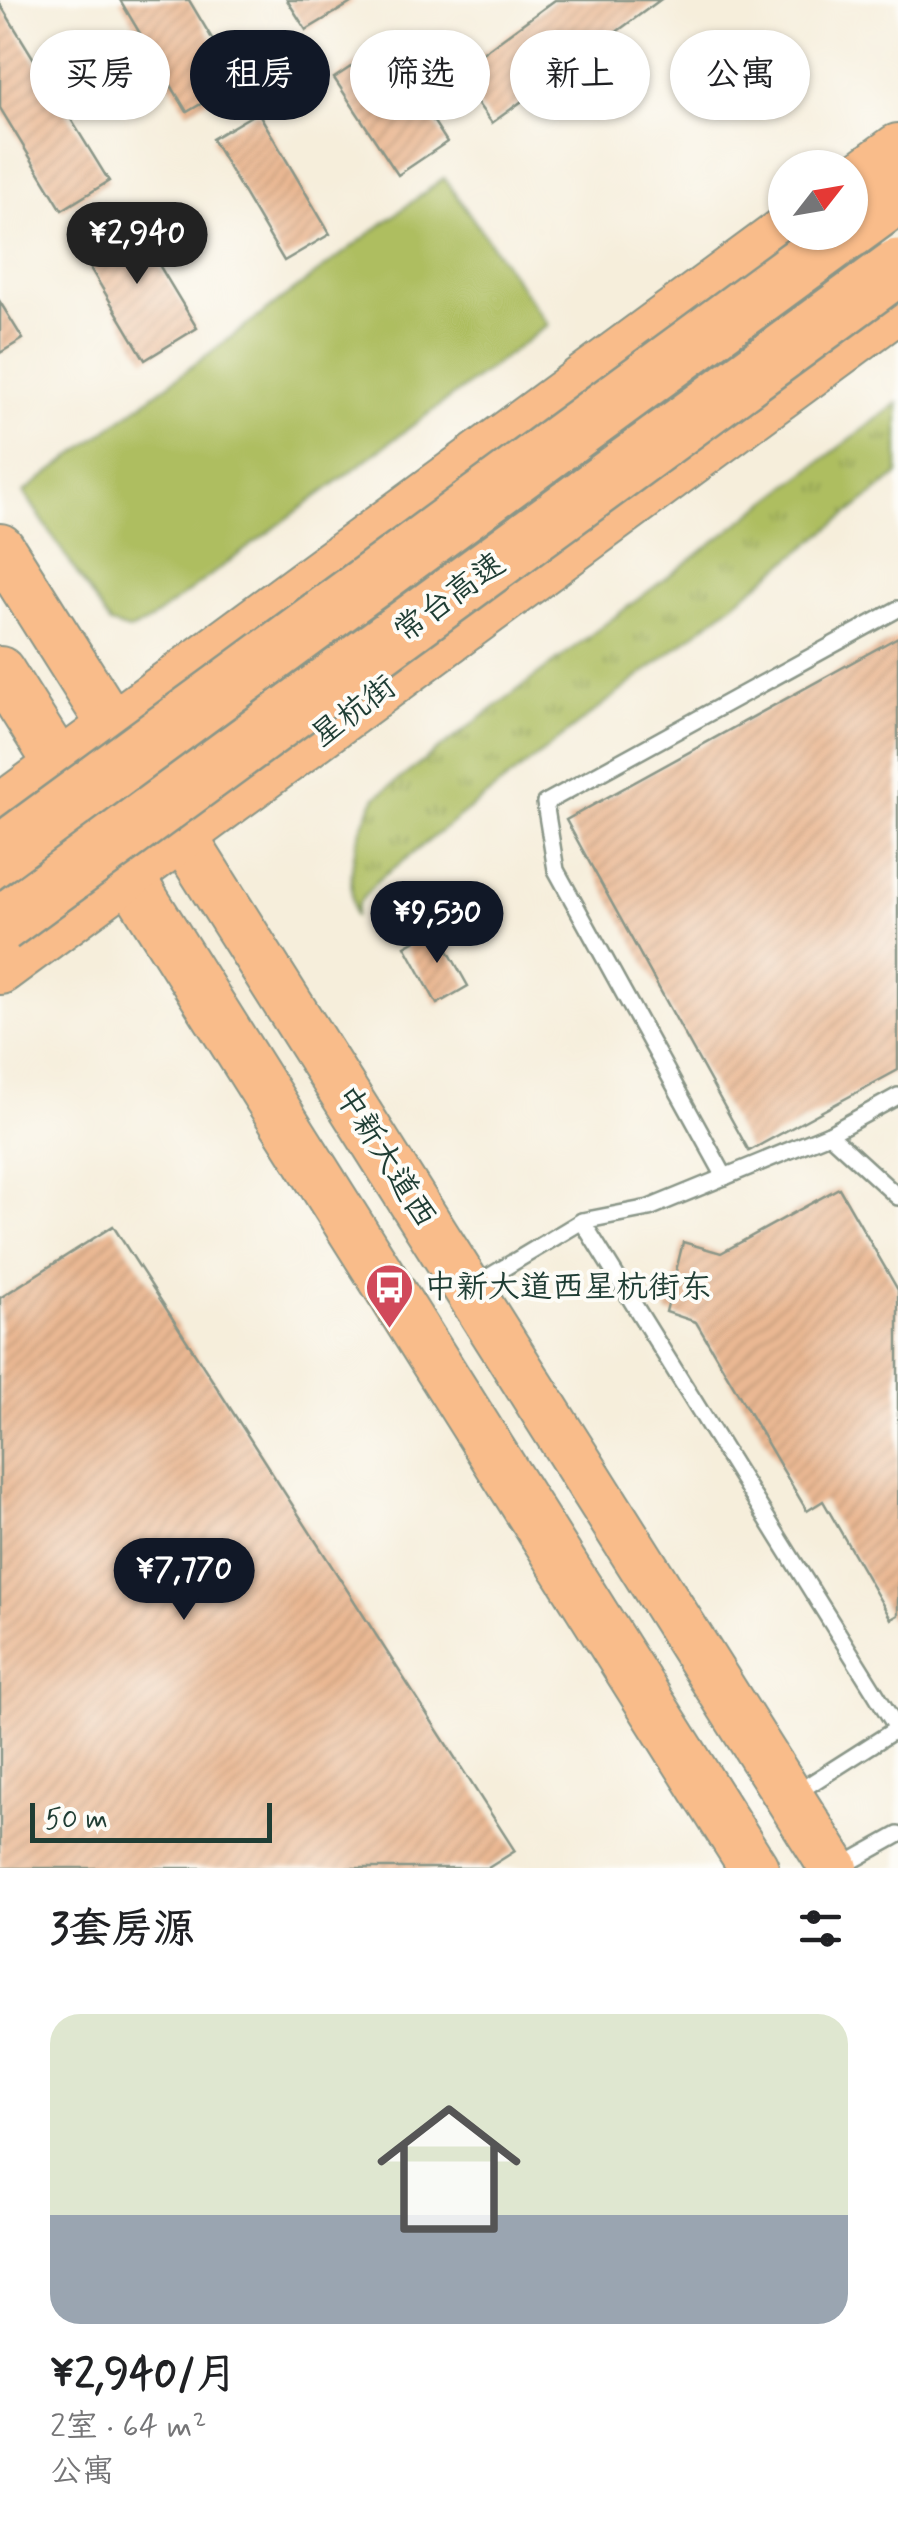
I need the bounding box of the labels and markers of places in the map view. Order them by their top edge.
pin: ¥2,940 [56,202,218,287]
pin: ¥9,530 [356,881,518,966]
bus stop icon: 中新大道西星杭街东 [363,1262,415,1330]
place label: 中新大道西星杭街东 [424,1267,712,1309]
pin: ¥7,770 [103,1538,265,1623]

